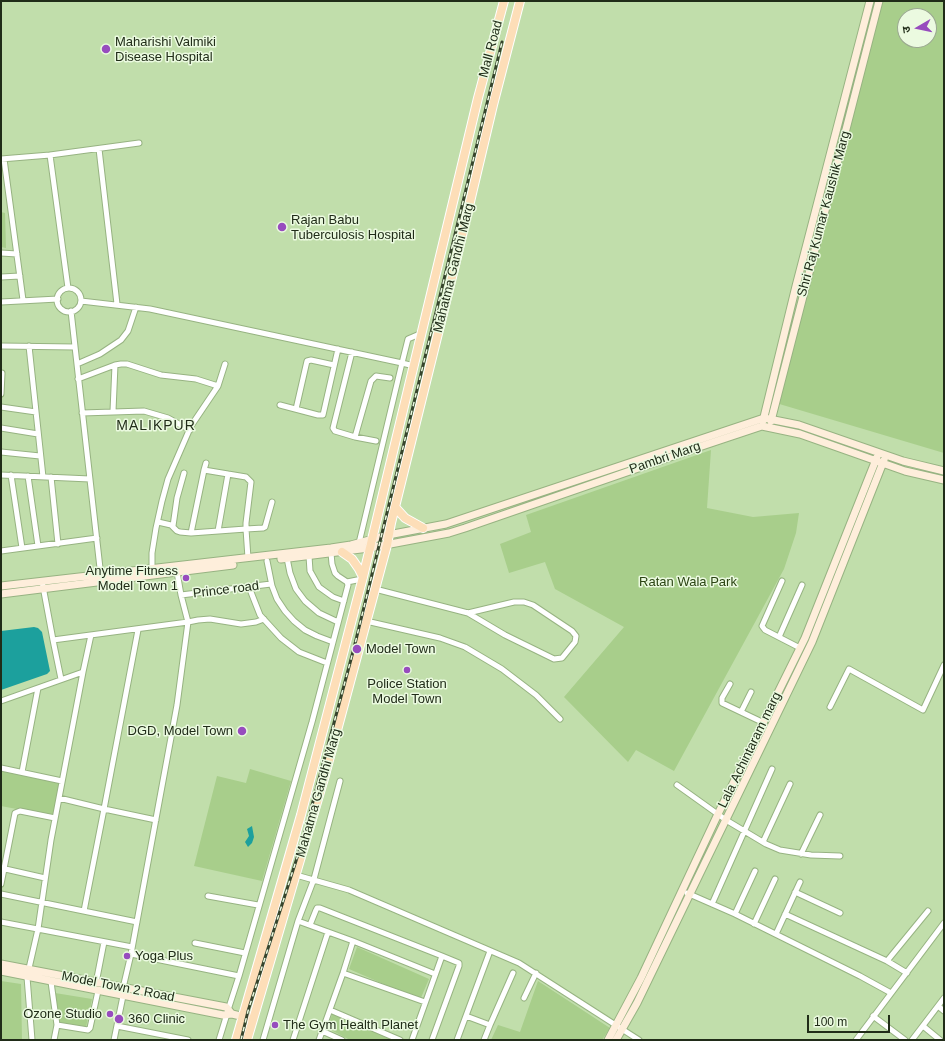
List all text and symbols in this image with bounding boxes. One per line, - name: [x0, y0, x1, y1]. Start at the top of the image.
- north arrow: [897, 8, 937, 48]
- street label: Mall Road: [476, 19, 506, 79]
- text: उ: [900, 26, 913, 34]
- place label: Maharishi Valmiki Disease Hospital: [115, 34, 216, 65]
- marker: Maharishi Valmiki Disease Hospital: [100, 43, 112, 55]
- street label: Shri Raj Kumar Kaushik Marg: [794, 129, 854, 299]
- street label: Mahatma Gandhi Marg: [430, 202, 478, 334]
- place label: Rajan Babu Tuberculosis Hospital: [291, 212, 415, 243]
- marker: Rajan Babu Tuberculosis Hospital: [276, 221, 288, 233]
- district label: MALIKPUR: [116, 418, 196, 434]
- street label: Pambri Marg: [627, 439, 703, 477]
- place label: Anytime Fitness Model Town 1: [86, 563, 178, 594]
- marker: Anytime Fitness Model Town 1: [181, 573, 191, 583]
- park label: Ratan Wala Park: [639, 574, 737, 590]
- street label: Prince road: [192, 578, 260, 602]
- place label: Model Town: [366, 641, 435, 657]
- marker: Model Town: [351, 643, 363, 655]
- marker: Police Station Model Town: [402, 665, 412, 675]
- place label: Police Station Model Town: [367, 676, 447, 707]
- street label: Lala Achintaram marg: [715, 689, 785, 811]
- place label: DGD, Model Town: [128, 723, 233, 739]
- marker: DGD, Model Town: [236, 725, 248, 737]
- street label: Mahatma Gandhi Marg: [293, 727, 345, 859]
- place label: Yoga Plus: [135, 948, 193, 964]
- marker: Yoga Plus: [122, 951, 132, 961]
- street label: Model Town 2 Road: [60, 968, 176, 1006]
- place label: Ozone Studio: [23, 1006, 102, 1022]
- scale bar: [809, 1007, 892, 1033]
- marker: Ozone Studio: [105, 1009, 115, 1019]
- place label: 360 Clinic: [128, 1011, 185, 1027]
- marker: 360 Clinic: [113, 1013, 125, 1025]
- text: 100 m: [814, 1015, 847, 1029]
- place label: The Gym Health Planet: [283, 1017, 418, 1033]
- marker: The Gym Health Planet: [270, 1020, 280, 1030]

